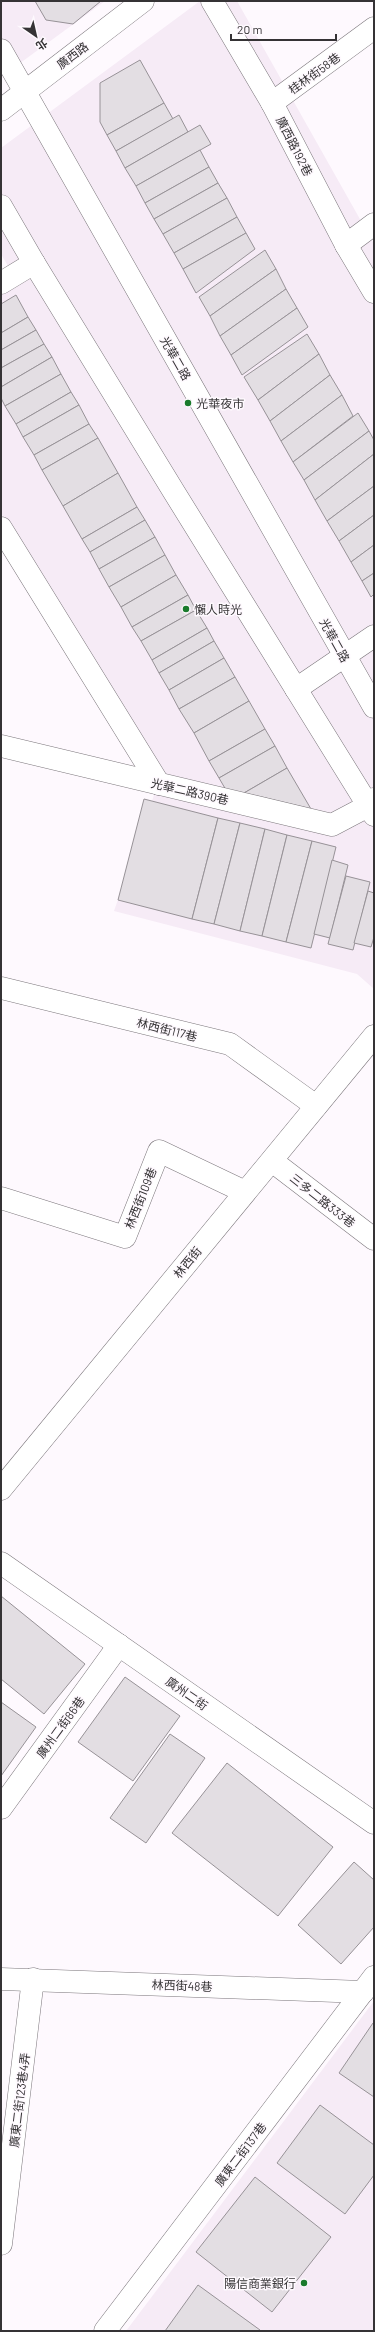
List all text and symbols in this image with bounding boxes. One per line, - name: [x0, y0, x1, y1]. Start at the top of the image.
- north arrow: [16, 16, 56, 56]
- scale bar: [231, 16, 336, 42]
- text: 20 m: [237, 22, 263, 36]
- text: 北: [34, 36, 50, 53]
- street label: 廣西路: [53, 39, 91, 71]
- street label: 桂林街58巷: [285, 50, 343, 96]
- street label: 廣西路192巷: [274, 114, 316, 178]
- street label: 光華二路: [158, 334, 194, 382]
- place label: 光華夜市: [196, 396, 244, 410]
- marker: 光華夜市: [183, 398, 193, 408]
- place label: 懶人時光: [194, 602, 242, 616]
- marker: 懶人時光: [181, 604, 191, 614]
- street label: 光華二路: [317, 616, 353, 664]
- street label: 光華二路390巷: [150, 775, 230, 807]
- street label: 林西街117巷: [135, 1015, 199, 1043]
- street label: 林西街109巷: [121, 1165, 159, 1231]
- street label: 三多二路333巷: [288, 1170, 358, 1230]
- street label: 林西街: [170, 1244, 204, 1280]
- street label: 廣州二街: [163, 1673, 211, 1713]
- street label: 廣州二街86巷: [33, 1694, 87, 1760]
- street label: 林西街48巷: [151, 1977, 213, 1993]
- street label: 廣東二街123巷4弄: [6, 2052, 32, 2148]
- street label: 廣東二街137巷: [212, 2119, 268, 2189]
- place label: 陽信商業銀行: [224, 2276, 296, 2290]
- marker: 陽信商業銀行: [299, 2278, 309, 2288]

